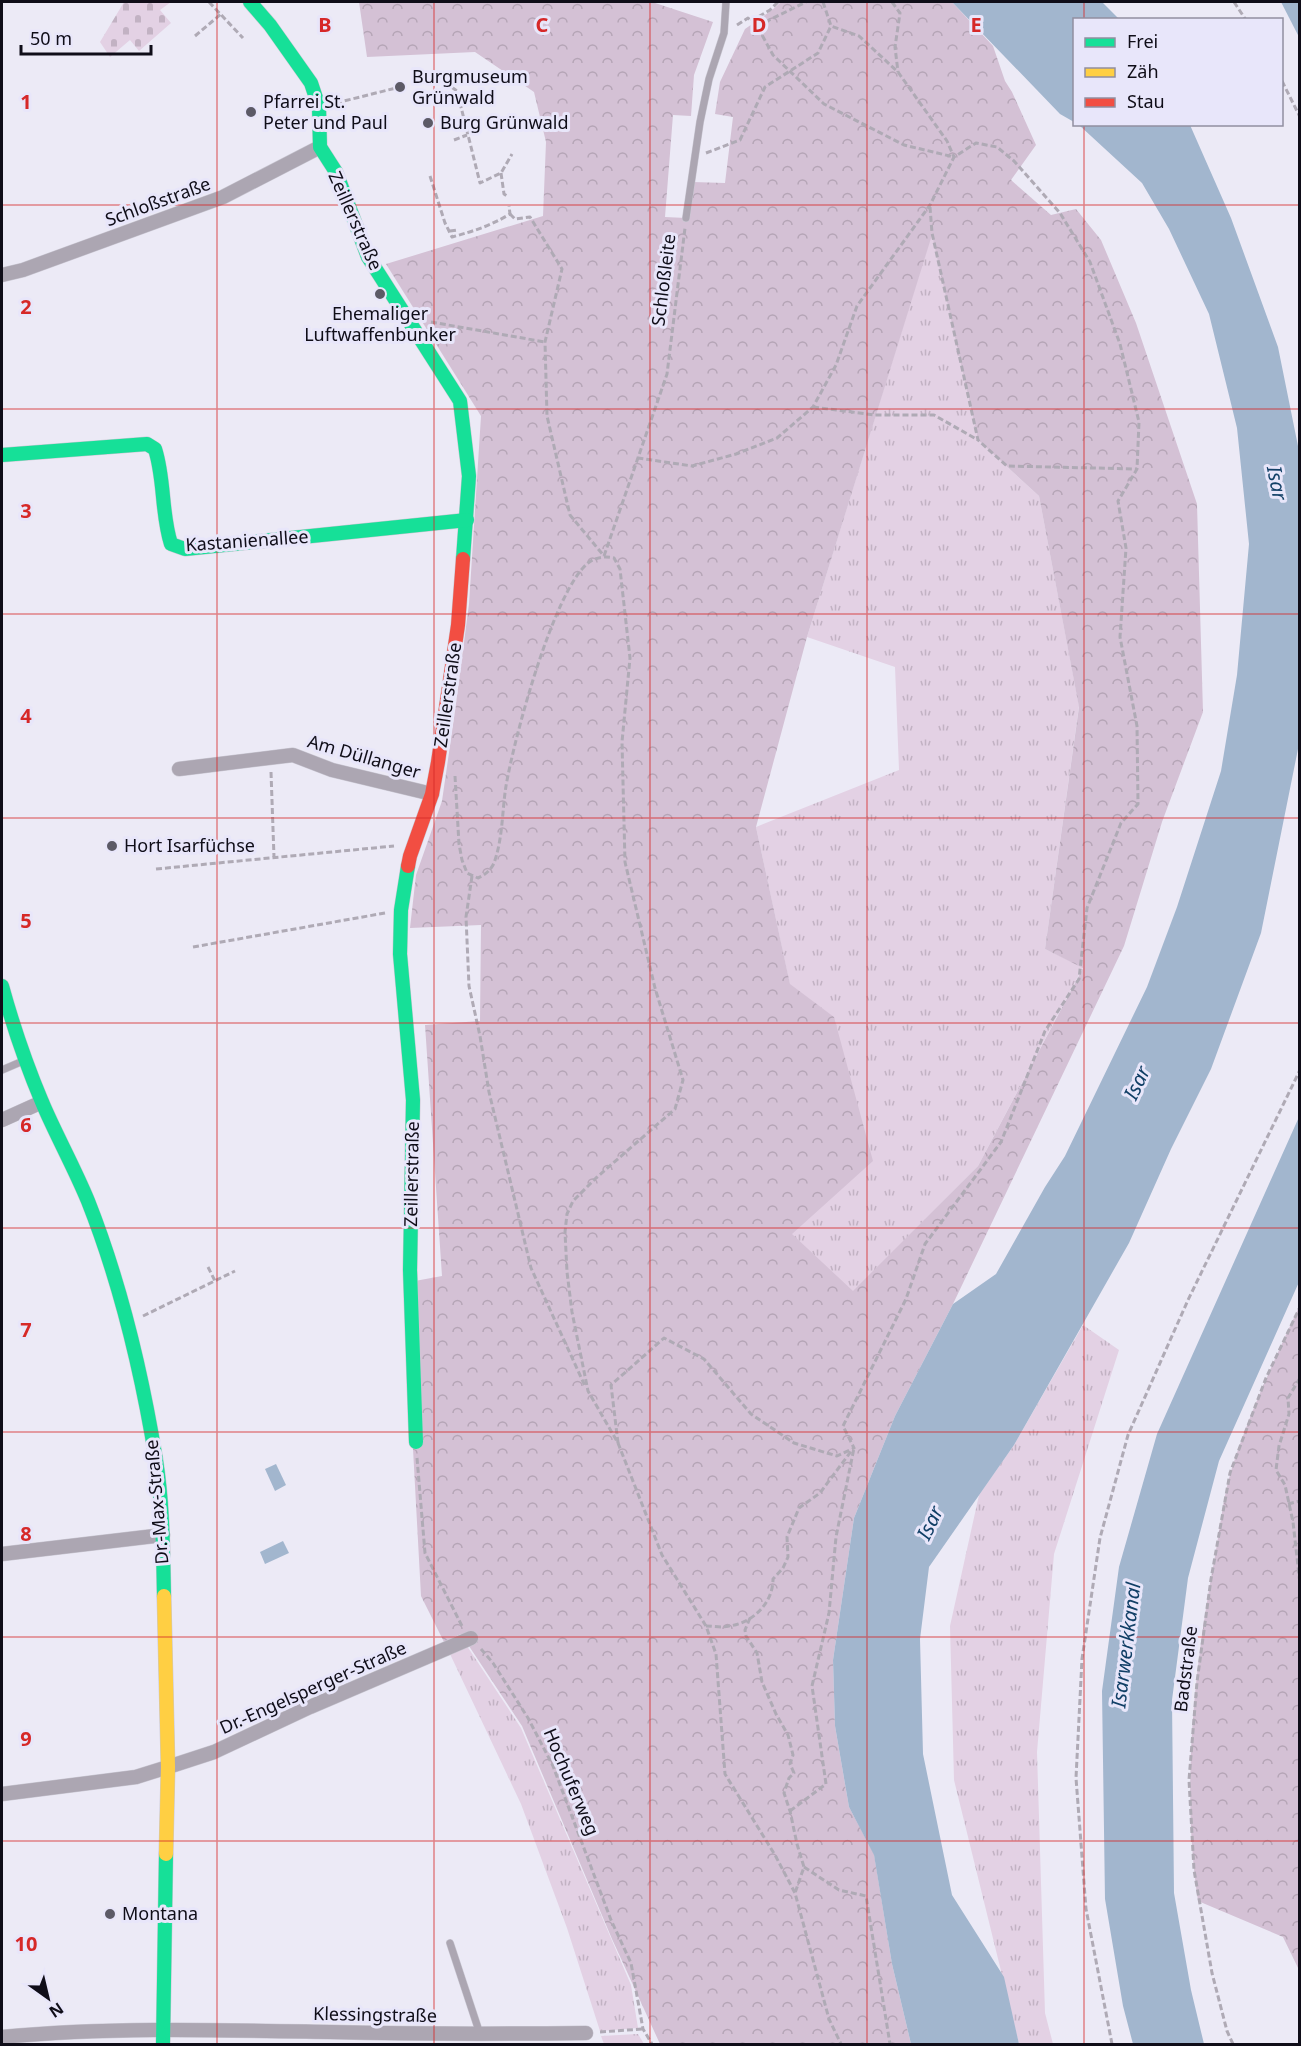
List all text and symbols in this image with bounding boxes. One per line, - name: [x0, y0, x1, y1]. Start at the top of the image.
- text: B: [318, 11, 332, 38]
- text: C: [536, 11, 549, 38]
- text: D: [752, 11, 766, 38]
- text: E: [970, 11, 982, 38]
- scale bar: [21, 18, 152, 56]
- legend: [1073, 18, 1283, 126]
- text: 50 m: [30, 26, 72, 50]
- text: Frei: [1127, 29, 1158, 53]
- text: Zäh: [1127, 59, 1159, 83]
- place label: Burgmuseum Grünwald: [412, 64, 528, 109]
- marker: Burgmuseum Grünwald: [393, 80, 407, 94]
- text: 1: [20, 88, 32, 115]
- place label: Pfarrei St. Peter und Paul: [263, 89, 388, 134]
- text: Stau: [1127, 89, 1165, 113]
- marker: Pfarrei St. Peter und Paul: [244, 105, 258, 119]
- place label: Burg Grünwald: [440, 110, 569, 134]
- marker: Burg Grünwald: [421, 116, 435, 130]
- street label: Zeillerstraße: [323, 167, 388, 274]
- street label: Schloßstraße: [102, 171, 214, 231]
- street label: Schloßleite: [645, 232, 681, 327]
- marker: Ehemaliger Luftwaffenbunker: [373, 287, 387, 301]
- text: 2: [20, 293, 32, 320]
- place label: Ehemaliger Luftwaffenbunker: [304, 301, 456, 346]
- water label: Isar: [1261, 462, 1294, 503]
- text: 3: [20, 497, 32, 524]
- street label: Kastanienallee: [185, 524, 309, 556]
- street label: Zeillerstraße: [428, 641, 466, 749]
- text: 4: [20, 702, 32, 729]
- street label: Am Düllanger: [305, 728, 424, 784]
- place label: Hort Isarfüchse: [124, 833, 255, 857]
- marker: Hort Isarfüchse: [105, 839, 119, 853]
- text: 5: [20, 907, 32, 934]
- water label: Isar: [1117, 1061, 1156, 1105]
- text: 6: [20, 1111, 32, 1138]
- street label: Zeillerstraße: [398, 1121, 424, 1227]
- text: 7: [20, 1316, 32, 1343]
- street label: Dr.-Max-Straße: [139, 1439, 173, 1565]
- water label: Isar: [910, 1501, 949, 1545]
- text: 8: [20, 1520, 32, 1547]
- water label: Isarwerkkanal: [1104, 1580, 1147, 1710]
- street label: Badstraße: [1168, 1624, 1202, 1713]
- street label: Dr.-Engelsperger-Straße: [215, 1635, 410, 1739]
- street label: Hochuferweg: [539, 1724, 605, 1839]
- text: 9: [20, 1725, 32, 1752]
- place label: Montana: [122, 1901, 198, 1925]
- marker: Montana: [103, 1907, 117, 1921]
- text: 10: [15, 1930, 37, 1957]
- north arrow: [18, 1968, 78, 2028]
- text: N: [45, 1998, 68, 2023]
- street label: Klessingstraße: [313, 2001, 437, 2027]

